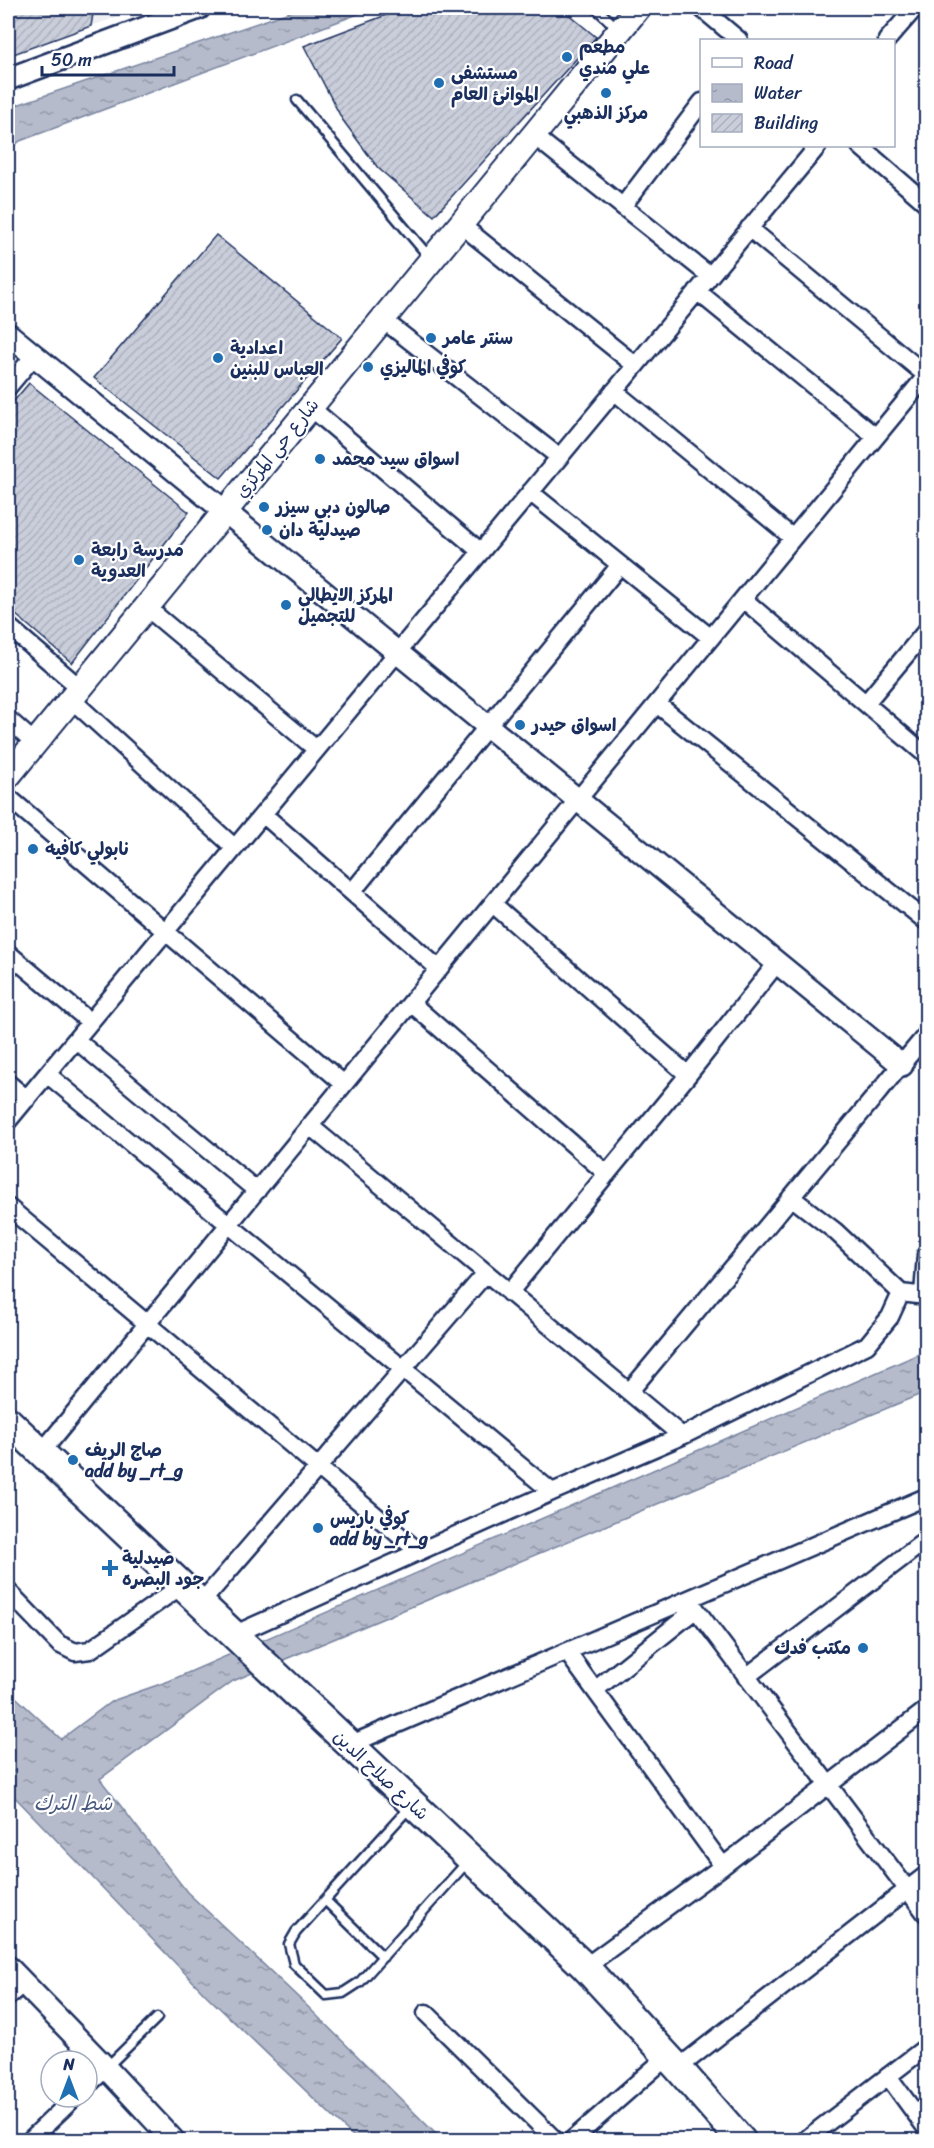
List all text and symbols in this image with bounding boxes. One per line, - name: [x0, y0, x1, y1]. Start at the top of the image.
- place label: مطعم علي مندي: [579, 31, 650, 84]
- scale bar: [42, 39, 174, 77]
- legend: [700, 39, 895, 147]
- text: 50 m: [51, 44, 92, 76]
- text: Road: [754, 47, 794, 79]
- marker: مطعم علي مندي: [560, 50, 574, 64]
- place label: مستشفى الموانئ العام: [451, 57, 539, 110]
- marker: مستشفى الموانئ العام: [432, 76, 446, 90]
- text: Water: [754, 77, 803, 109]
- marker: مركز الذهبي: [599, 86, 613, 100]
- place label: مركز الذهبي: [564, 97, 648, 129]
- text: Building: [754, 107, 818, 139]
- place label: سنتر عامر: [441, 322, 513, 354]
- marker: سنتر عامر: [424, 331, 438, 345]
- place label: اعدادية العباس للبنين: [230, 332, 324, 385]
- marker: اعدادية العباس للبنين: [211, 351, 225, 365]
- place label: كوفي الماليزي: [380, 351, 466, 383]
- marker: كوفي الماليزي: [361, 360, 375, 374]
- street label: شارع حي المركزي: [226, 391, 328, 505]
- place label: اسواق سيد محمد: [332, 443, 459, 475]
- marker: اسواق سيد محمد: [313, 452, 327, 466]
- place label: صالون دبي سيزر: [274, 491, 390, 523]
- marker: صالون دبي سيزر: [257, 500, 271, 514]
- place label: صيدلية دان: [279, 514, 361, 546]
- marker: صيدلية دان: [260, 523, 274, 537]
- place label: مدرسة رابعة العدوية: [91, 534, 184, 587]
- marker: مدرسة رابعة العدوية: [72, 553, 86, 567]
- place label: المركز الايطالي للتجميل: [298, 579, 393, 632]
- marker: المركز الايطالي للتجميل: [279, 598, 293, 612]
- place label: اسواق حيدر: [530, 709, 616, 741]
- marker: اسواق حيدر: [513, 718, 527, 732]
- place label: نابولي كافيه: [45, 833, 129, 865]
- marker: نابولي كافيه: [26, 842, 40, 856]
- place label: صاج الريف add by _rt_g: [84, 1434, 183, 1487]
- marker: صاج الريف add by _rt_g: [66, 1453, 80, 1467]
- place label: كوفي باريس add by _rt_g: [329, 1502, 428, 1555]
- marker: كوفي باريس add by _rt_g: [311, 1521, 325, 1535]
- place label: صيدلية جود البصره: [122, 1542, 204, 1595]
- marker: صيدلية جود البصره: [103, 1561, 117, 1575]
- place label: مكتب فدك: [774, 1632, 851, 1664]
- marker: مكتب فدك: [856, 1641, 870, 1655]
- street label: شارع صلاح الدين: [325, 1722, 437, 1828]
- water label: شط الترك: [34, 1786, 113, 1821]
- north arrow: [39, 2049, 99, 2109]
- text: N: [62, 2050, 75, 2079]

